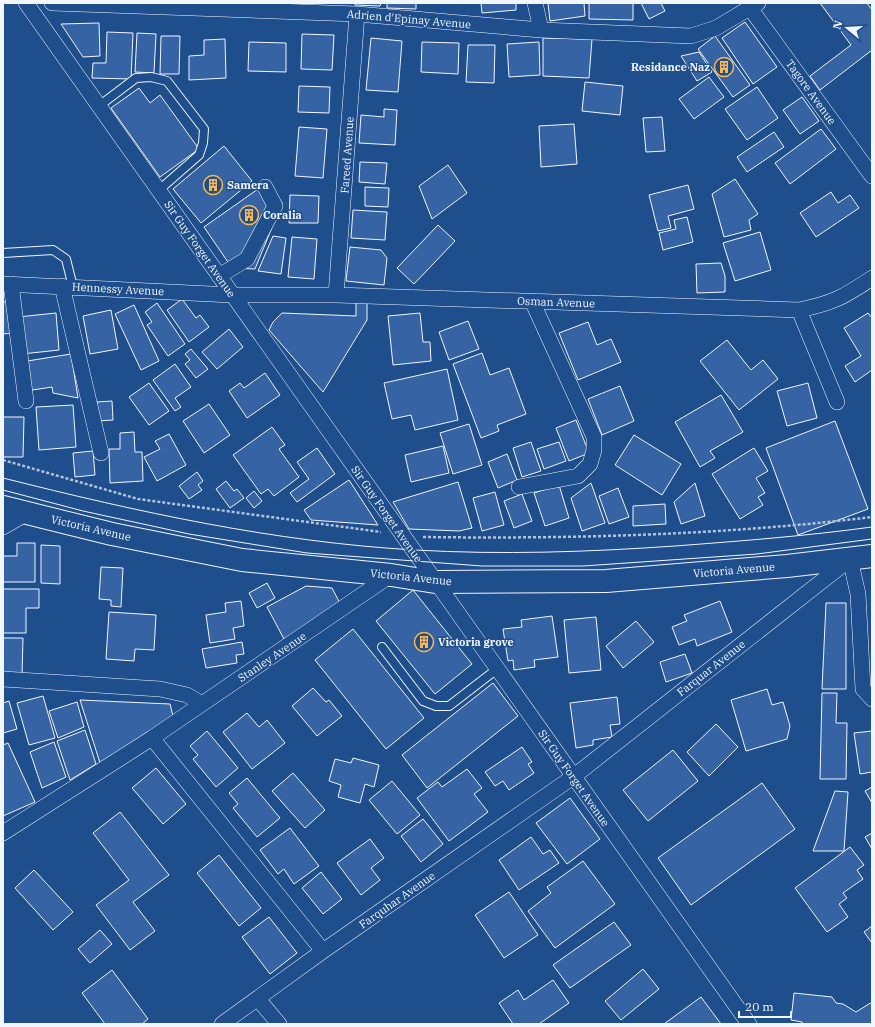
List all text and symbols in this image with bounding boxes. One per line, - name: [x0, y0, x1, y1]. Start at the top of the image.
- street label: Adrien d'Epinay Avenue: [346, 7, 472, 31]
- north arrow: [827, 8, 867, 48]
- text: N: [829, 18, 846, 31]
- building icon: Residance Naz: [713, 56, 735, 78]
- street label: Tagore Avenue: [783, 57, 839, 127]
- place label: Residance Naz: [631, 60, 710, 74]
- street label: Fareed Avenue: [337, 116, 357, 194]
- building icon: Samera: [202, 174, 224, 196]
- place label: Samera: [227, 178, 269, 192]
- street label: Sir Guy Forget Avenue: [161, 198, 239, 300]
- building icon: Coralia: [238, 204, 260, 226]
- place label: Coralia: [263, 208, 302, 222]
- street label: Hennessy Avenue: [72, 280, 165, 298]
- street label: Osman Avenue: [517, 294, 595, 310]
- street label: Sir Guy Forget Avenue: [348, 463, 426, 565]
- street label: Victoria Avenue: [50, 512, 133, 544]
- street label: Victoria Avenue: [693, 559, 775, 581]
- street label: Victoria Avenue: [370, 566, 453, 588]
- street label: Stanley Avenue: [235, 629, 309, 685]
- building icon: Victoria grove: [413, 631, 435, 653]
- place label: Victoria grove: [438, 635, 514, 649]
- street label: Farquar Avenue: [674, 637, 748, 699]
- street label: Sir Guy Forget Avenue: [535, 727, 613, 829]
- street label: Farquhar Avenue: [356, 868, 438, 931]
- scale bar: [739, 993, 791, 1019]
- text: 20 m: [745, 999, 774, 1014]

